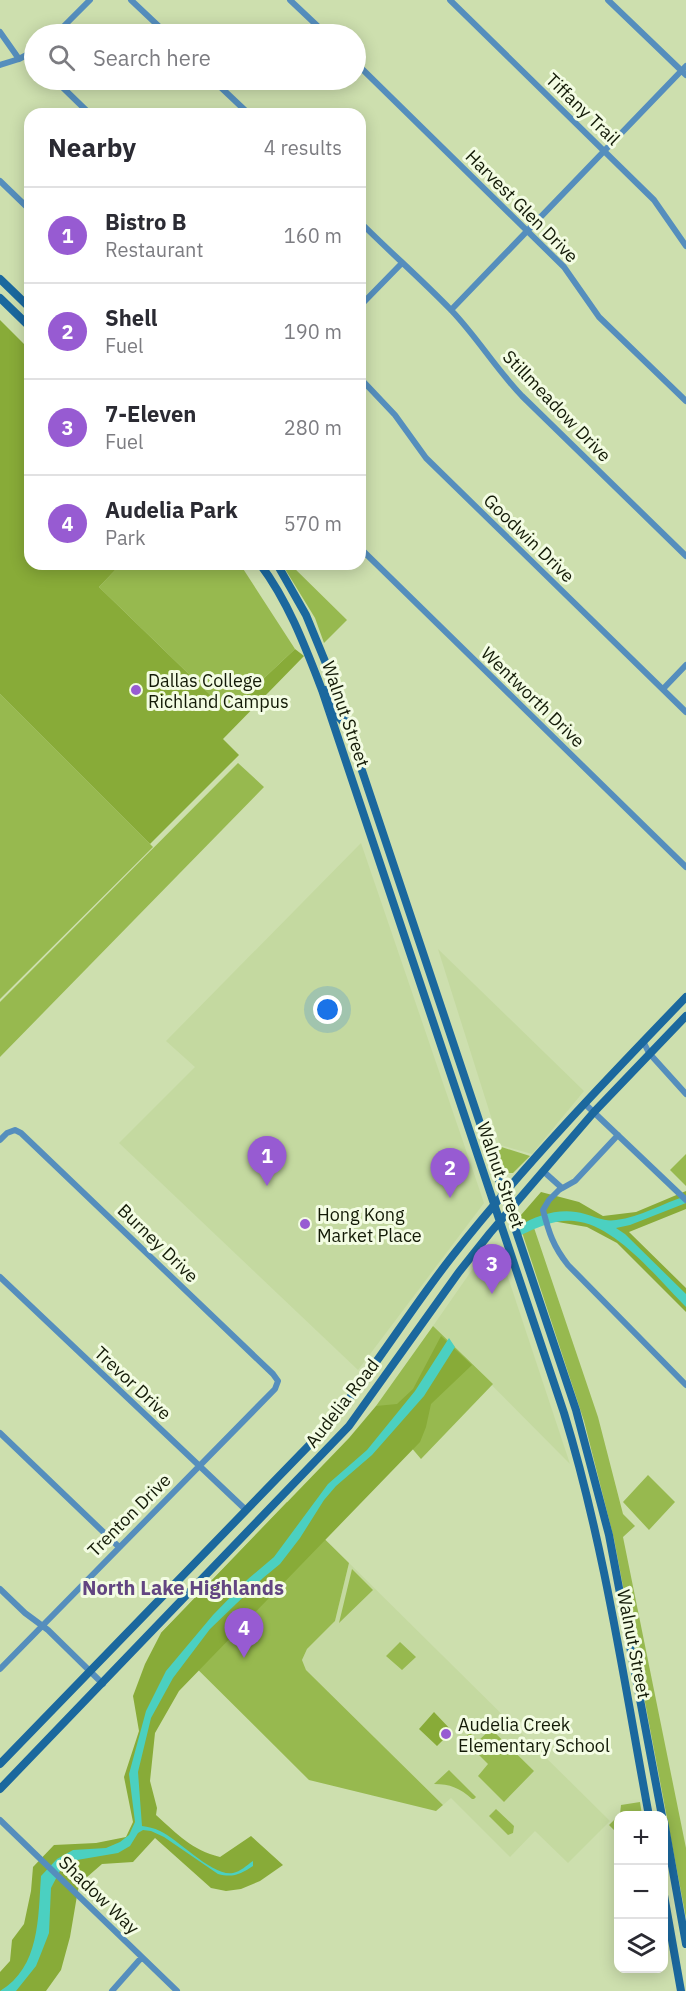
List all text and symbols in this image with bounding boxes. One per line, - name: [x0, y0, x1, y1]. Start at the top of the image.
- search box: [24, 24, 366, 90]
- icon: search: [45, 41, 78, 74]
- text: Search here: [93, 43, 211, 72]
- street label: Tiffany Trail: [541, 68, 625, 150]
- text: Nearby: [48, 130, 136, 164]
- text: 4 results: [264, 134, 342, 161]
- street label: Harvest Glen Drive: [461, 145, 583, 267]
- text: Bistro B: [105, 207, 186, 236]
- text: 1: [62, 222, 74, 249]
- text: 160 m: [284, 222, 342, 249]
- text: Restaurant: [105, 236, 203, 263]
- text: Shell: [105, 303, 157, 332]
- text: 2: [62, 318, 74, 345]
- text: 190 m: [284, 318, 342, 345]
- text: Fuel: [105, 332, 143, 359]
- street label: Stillmeadow Drive: [498, 345, 616, 467]
- text: 7-Eleven: [105, 399, 196, 428]
- text: 3: [62, 414, 74, 441]
- text: 280 m: [284, 414, 342, 441]
- text: Fuel: [105, 428, 143, 455]
- street label: Goodwin Drive: [479, 489, 579, 587]
- text: Audelia Park: [105, 495, 238, 524]
- text: 4: [62, 510, 74, 537]
- text: 570 m: [284, 510, 342, 537]
- text: Park: [105, 524, 145, 551]
- street label: Wentworth Drive: [476, 642, 590, 752]
- street label: Walnut Street: [317, 658, 375, 770]
- place label: Dallas College Richland Campus: [148, 669, 289, 713]
- marker: Dallas College Richland Campus: [129, 683, 143, 697]
- your location: [313, 995, 342, 1024]
- street label: Walnut Street: [472, 1119, 530, 1231]
- pin: 1: [248, 1136, 286, 1186]
- pin: 2: [430, 1148, 470, 1198]
- street label: Burney Drive: [113, 1199, 203, 1287]
- place label: Hong Kong Market Place: [317, 1203, 422, 1247]
- marker: Hong Kong Market Place: [298, 1217, 312, 1231]
- pin: 3: [472, 1244, 512, 1294]
- street label: Trevor Drive: [90, 1341, 176, 1425]
- street label: Audelia Road: [300, 1354, 384, 1452]
- street label: Trenton Drive: [82, 1468, 176, 1562]
- district label: North Lake Highlands: [82, 1574, 284, 1601]
- street label: Walnut Street: [612, 1587, 656, 1701]
- pin: 4: [224, 1608, 264, 1658]
- place label: Audelia Creek Elementary School: [458, 1713, 610, 1757]
- marker: Audelia Creek Elementary School: [439, 1727, 453, 1741]
- map controls: [614, 1811, 668, 1973]
- button: +: [614, 1811, 668, 1865]
- street label: Shadow Way: [54, 1851, 144, 1939]
- button: −: [614, 1865, 668, 1919]
- button: layers: [614, 1919, 668, 1973]

